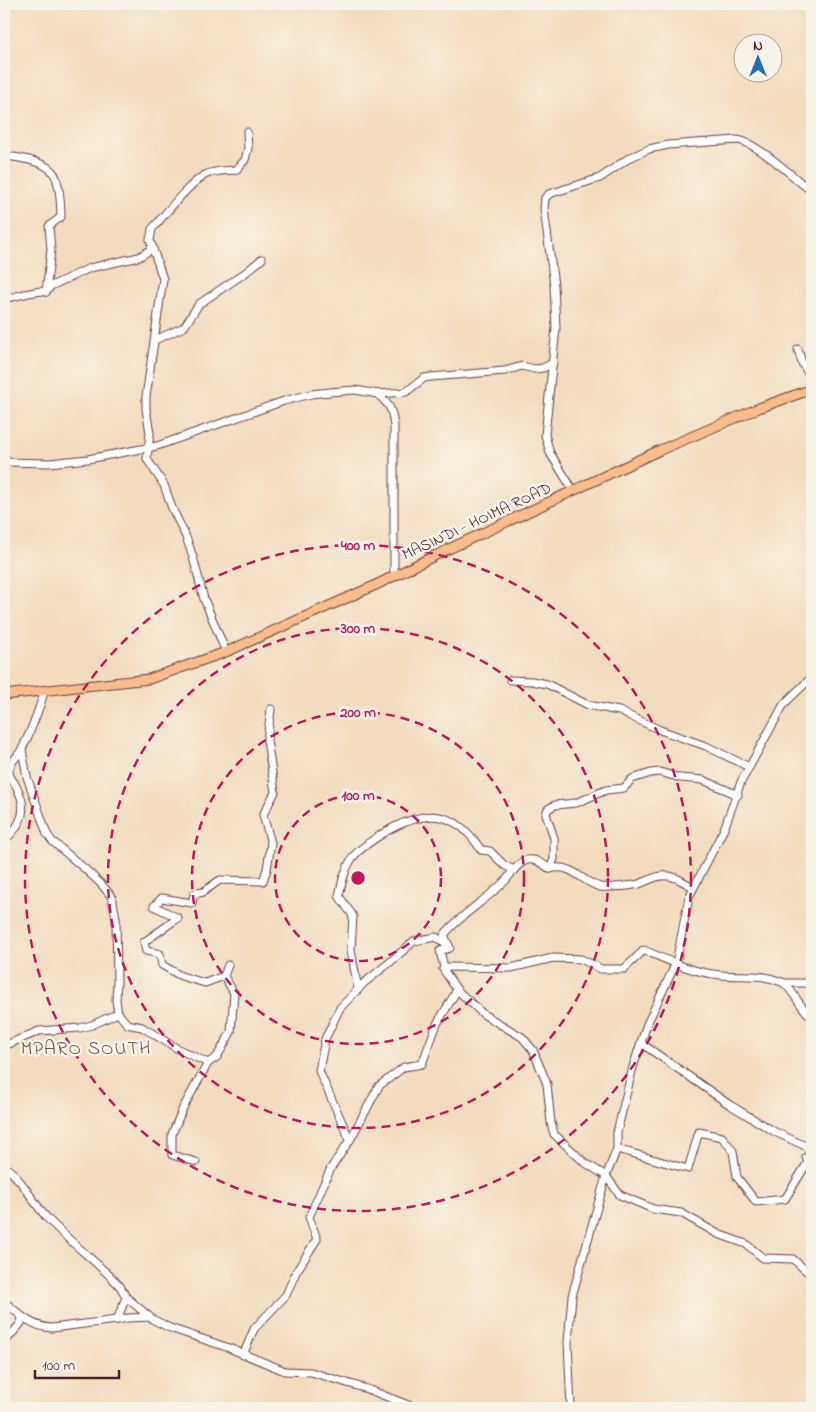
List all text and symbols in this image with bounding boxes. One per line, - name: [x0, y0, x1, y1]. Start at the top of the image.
- north arrow: [734, 32, 784, 82]
- text: N: [753, 36, 763, 57]
- street label: MASINDI - HOIMA ROAD: [398, 477, 555, 567]
- text: 400 m: [340, 535, 376, 557]
- text: 300 m: [340, 618, 376, 640]
- text: 200 m: [339, 702, 376, 724]
- text: 100 m: [341, 785, 375, 807]
- centre of rings: [349, 869, 367, 887]
- district label: MPARO SOUTH: [21, 1036, 151, 1063]
- scale bar: [35, 1347, 119, 1379]
- text: 100 m: [42, 1355, 75, 1377]

